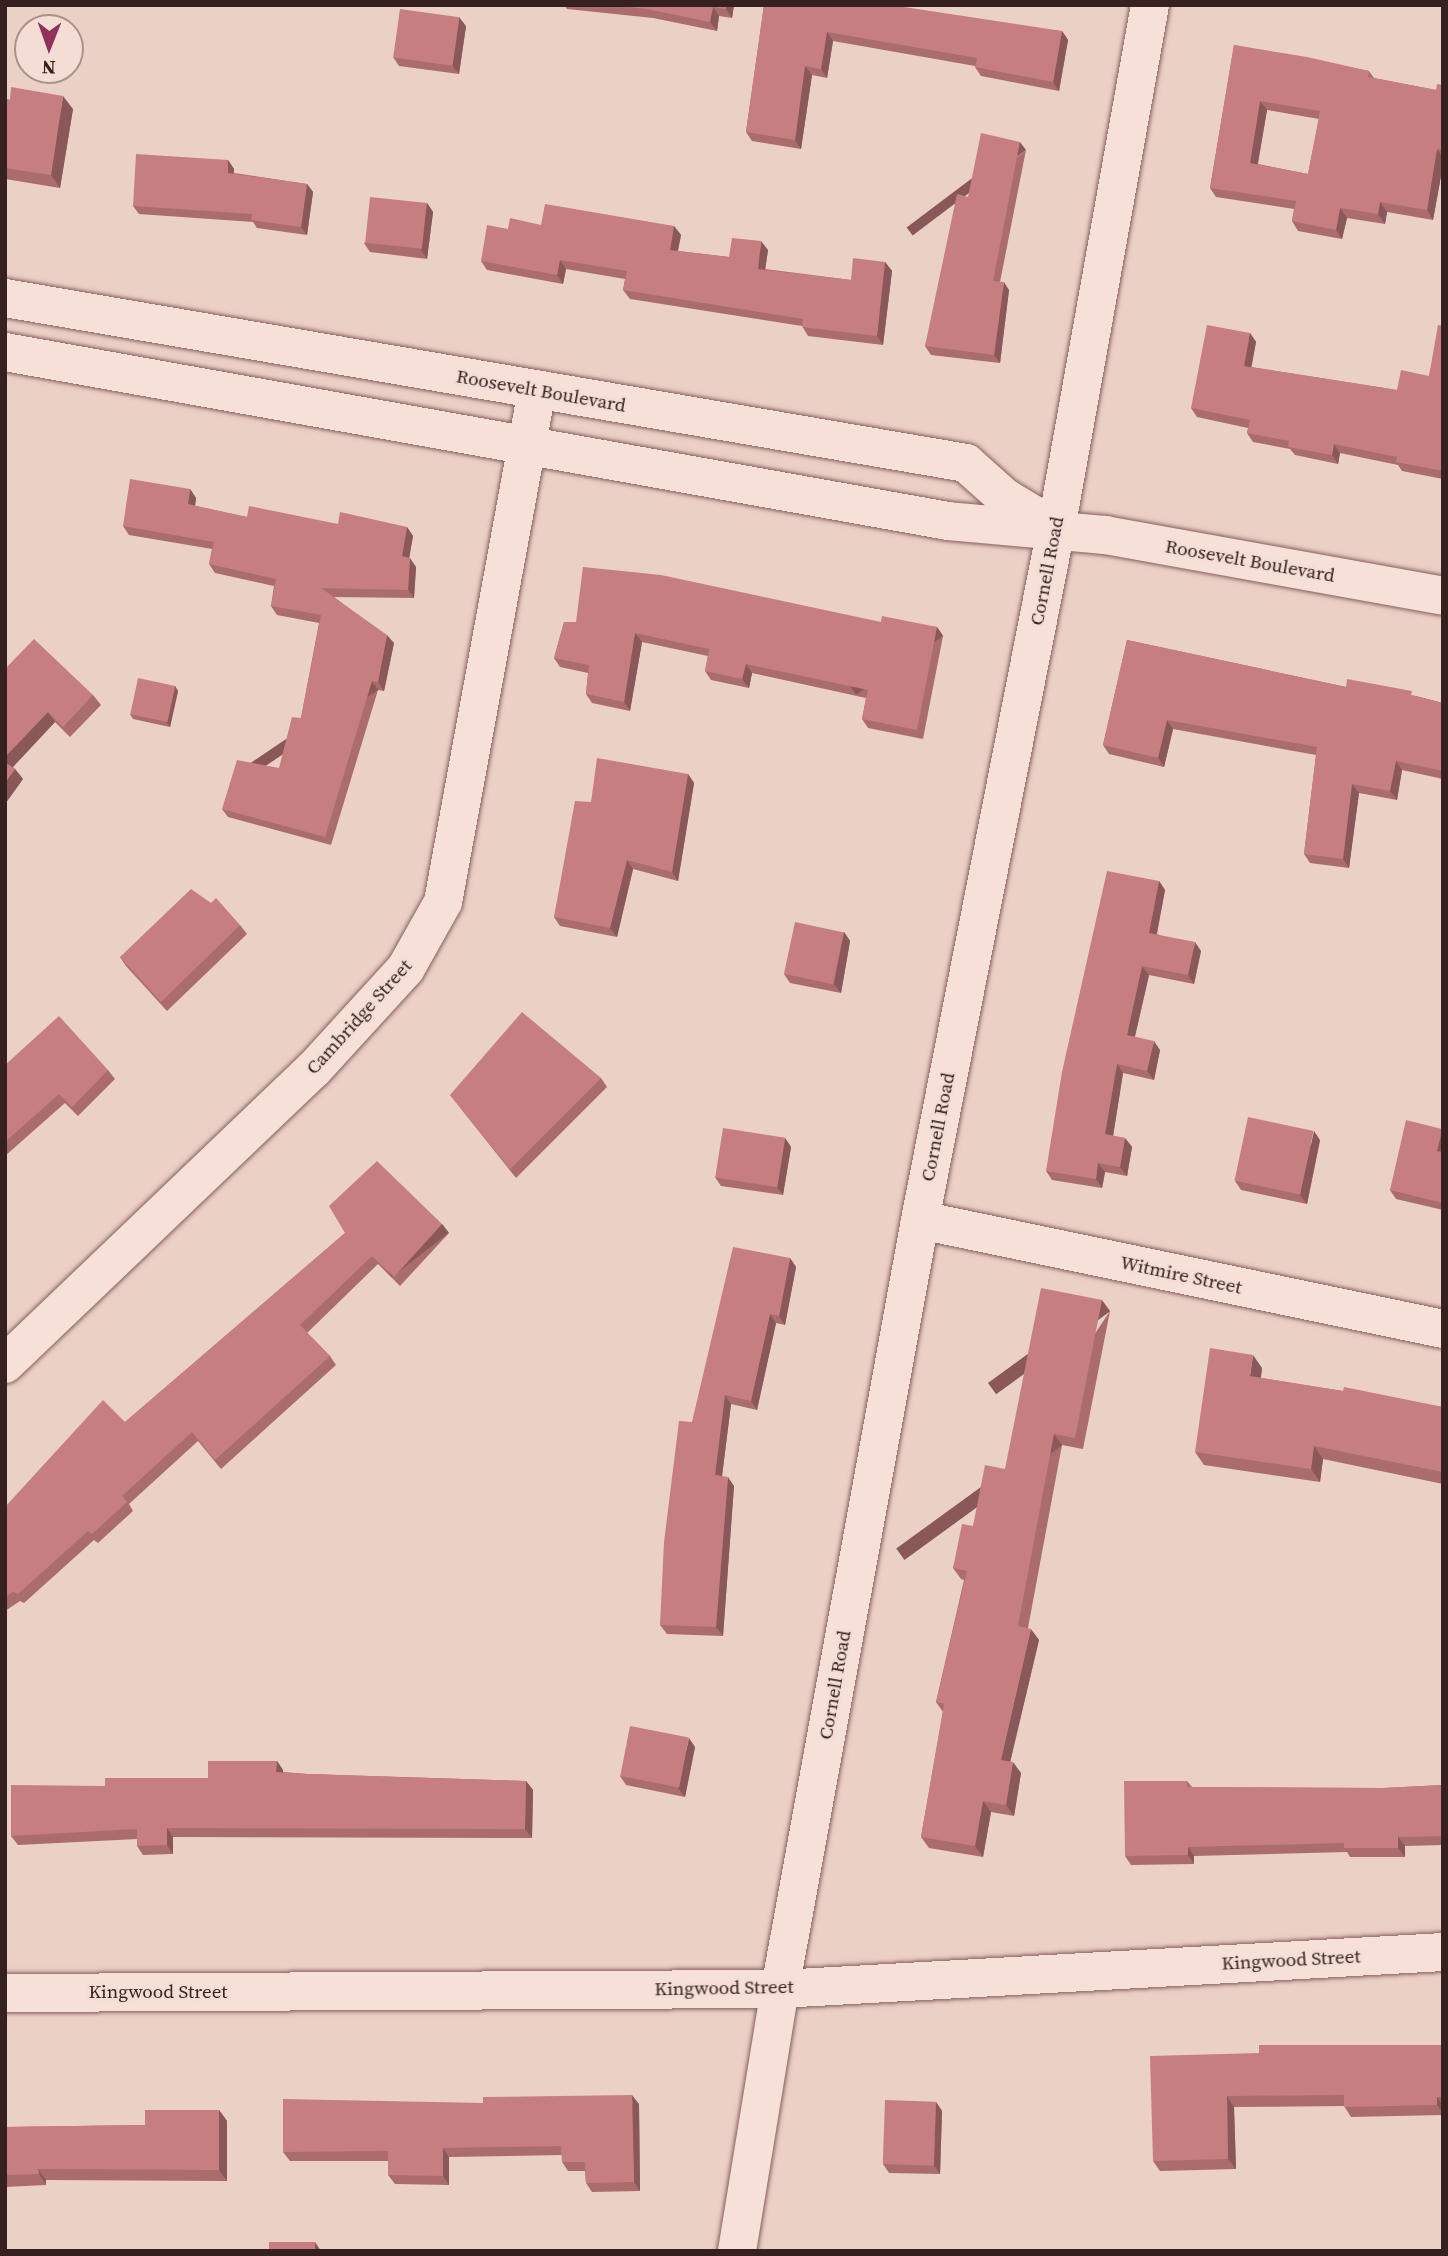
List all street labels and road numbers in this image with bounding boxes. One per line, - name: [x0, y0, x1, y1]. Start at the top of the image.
- street label: Roosevelt Boulevard: [454, 365, 628, 417]
- street label: Cornell Road: [1025, 515, 1069, 627]
- street label: Roosevelt Boulevard: [1163, 535, 1337, 587]
- street label: Cambridge Street: [301, 955, 417, 1079]
- street label: Cornell Road: [916, 1071, 960, 1183]
- street label: Witmire Street: [1118, 1251, 1244, 1299]
- street label: Cornell Road: [814, 1629, 856, 1741]
- street label: Kingwood Street: [1221, 1945, 1361, 1975]
- street label: Kingwood Street: [654, 1975, 794, 2001]
- street label: Kingwood Street: [88, 1981, 228, 2003]

